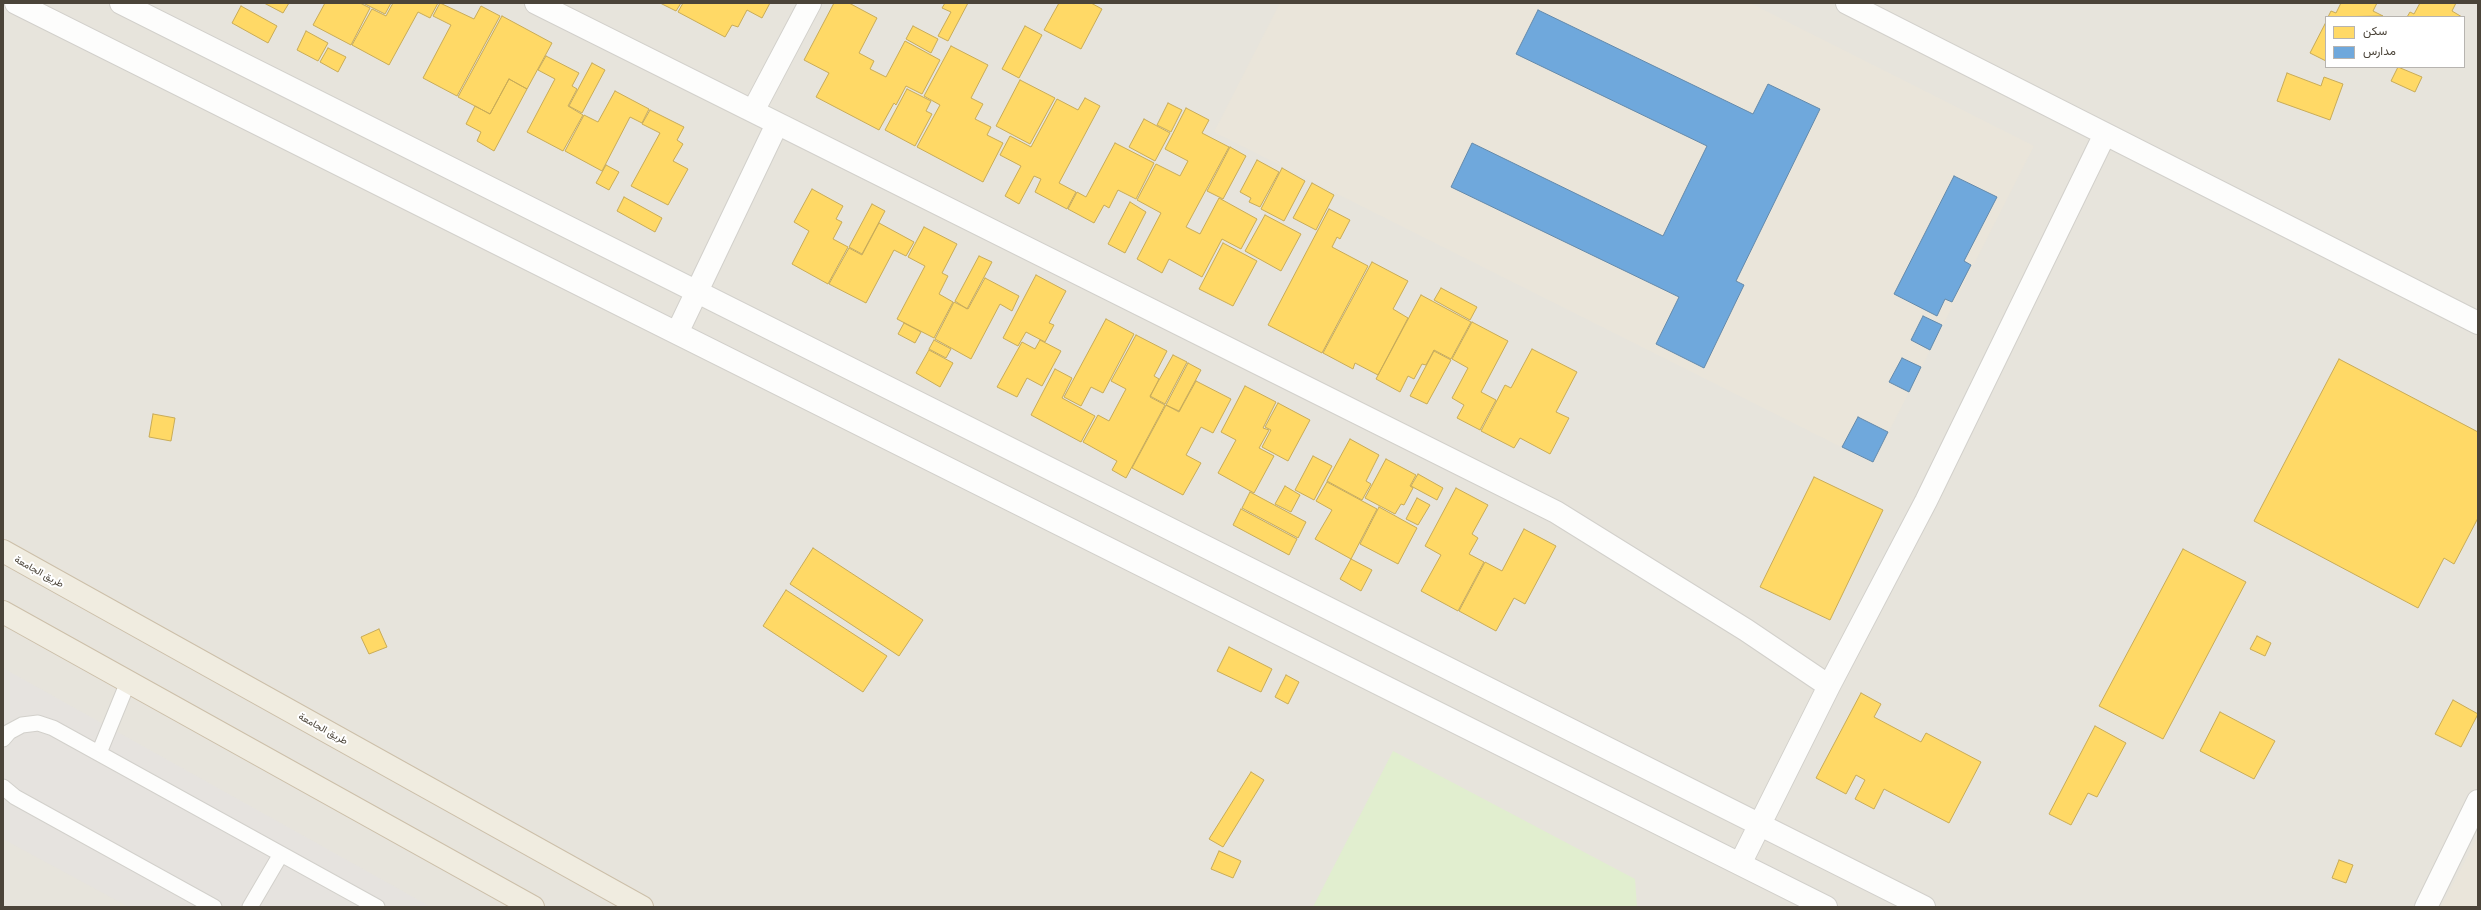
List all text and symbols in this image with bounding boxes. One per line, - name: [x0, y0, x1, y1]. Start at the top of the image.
- legend: [2325, 16, 2465, 68]
- text: سكن: [2363, 23, 2387, 38]
- text: مدارس: [2363, 43, 2396, 58]
- street label: طريق الجامعة: [12, 553, 66, 591]
- street label: طريق الجامعة: [296, 710, 350, 748]

